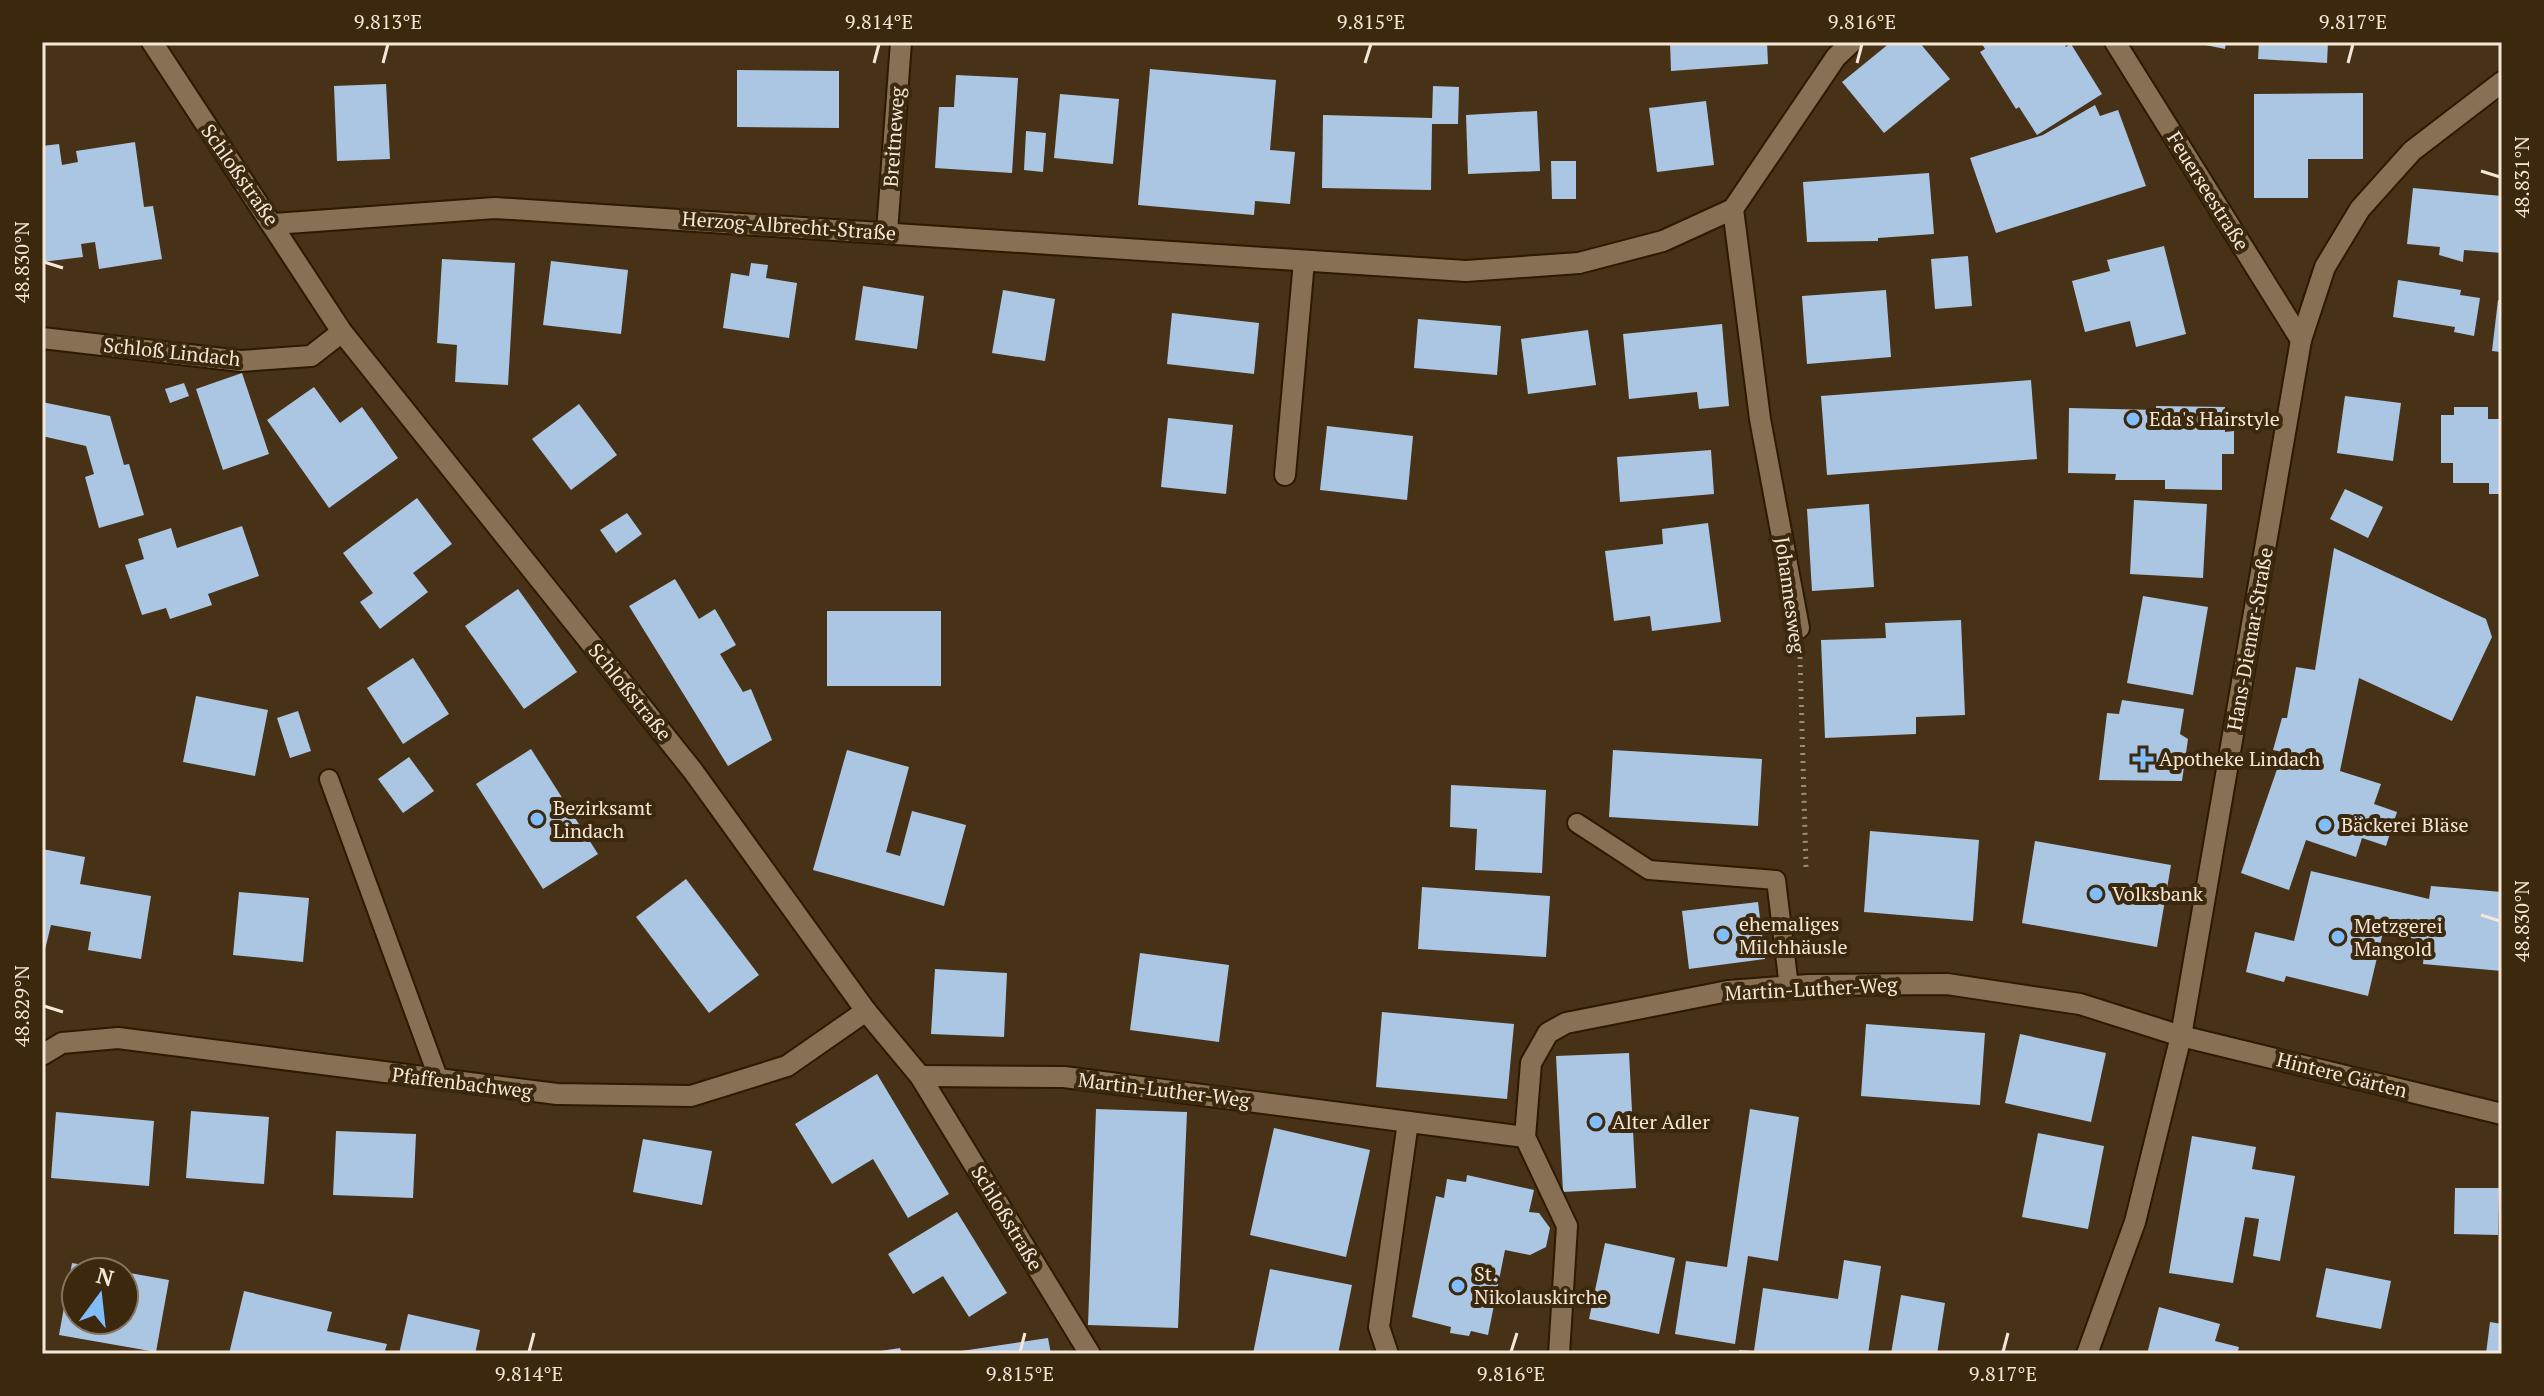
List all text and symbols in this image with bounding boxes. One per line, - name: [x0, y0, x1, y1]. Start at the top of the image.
- text: 9.813°E: [354, 8, 422, 35]
- text: 9.814°E: [845, 8, 913, 35]
- text: 9.815°E: [1337, 8, 1405, 35]
- text: 9.816°E: [1828, 8, 1896, 35]
- text: 9.817°E: [2319, 8, 2387, 35]
- street label: Breitneweg: [877, 86, 910, 188]
- street label: Schloßstraße: [195, 119, 285, 231]
- street label: Feuerseestraße: [2161, 126, 2256, 255]
- text: 48.831°N: [2508, 136, 2535, 218]
- street label: Herzog-Albrecht-Straße: [681, 205, 897, 246]
- text: 48.830°N: [8, 221, 35, 303]
- street label: Schloß Lindach: [102, 331, 242, 372]
- place label: Eda's Hairstyle: [2149, 405, 2280, 432]
- marker: Eda's Hairstyle: [2124, 410, 2142, 428]
- street label: Johannesweg: [1769, 535, 1812, 655]
- street label: Hans-Diemar-Straße: [2220, 545, 2279, 733]
- street label: Schloßstraße: [583, 637, 678, 746]
- place label: Apotheke Lindach: [2159, 745, 2320, 772]
- marker: Apotheke Lindach: [2134, 750, 2152, 768]
- place label: Bezirksamt Lindach: [553, 794, 653, 844]
- marker: Bezirksamt Lindach: [528, 810, 546, 828]
- place label: Bäckerei Bläse: [2341, 811, 2469, 838]
- marker: Bäckerei Bläse: [2316, 816, 2334, 834]
- place label: Volksbank: [2112, 880, 2204, 907]
- text: 48.830°N: [2508, 880, 2535, 962]
- marker: Volksbank: [2087, 885, 2105, 903]
- place label: ehemaliges Milchhäusle: [1739, 910, 1848, 960]
- place label: Metzgerei Mangold: [2354, 912, 2443, 962]
- marker: ehemaliges Milchhäusle: [1714, 926, 1732, 944]
- marker: Metzgerei Mangold: [2329, 928, 2347, 946]
- text: 48.829°N: [8, 965, 35, 1047]
- street label: Martin-Luther-Weg: [1724, 970, 1899, 1007]
- street label: Hintere Gärten: [2274, 1045, 2410, 1104]
- street label: Pfaffenbachweg: [390, 1061, 534, 1105]
- street label: Martin-Luther-Weg: [1077, 1066, 1252, 1114]
- place label: Alter Adler: [1612, 1108, 1710, 1135]
- marker: Alter Adler: [1587, 1113, 1605, 1131]
- street label: Schloßstraße: [965, 1160, 1049, 1275]
- north arrow: [60, 1256, 140, 1336]
- text: N: [93, 1260, 117, 1292]
- place label: St. Nikolauskirche: [1474, 1260, 1607, 1310]
- marker: St. Nikolauskirche: [1449, 1277, 1467, 1295]
- text: 9.814°E: [495, 1360, 563, 1387]
- text: 9.815°E: [986, 1360, 1054, 1387]
- text: 9.816°E: [1477, 1360, 1545, 1387]
- text: 9.817°E: [1969, 1360, 2037, 1387]

